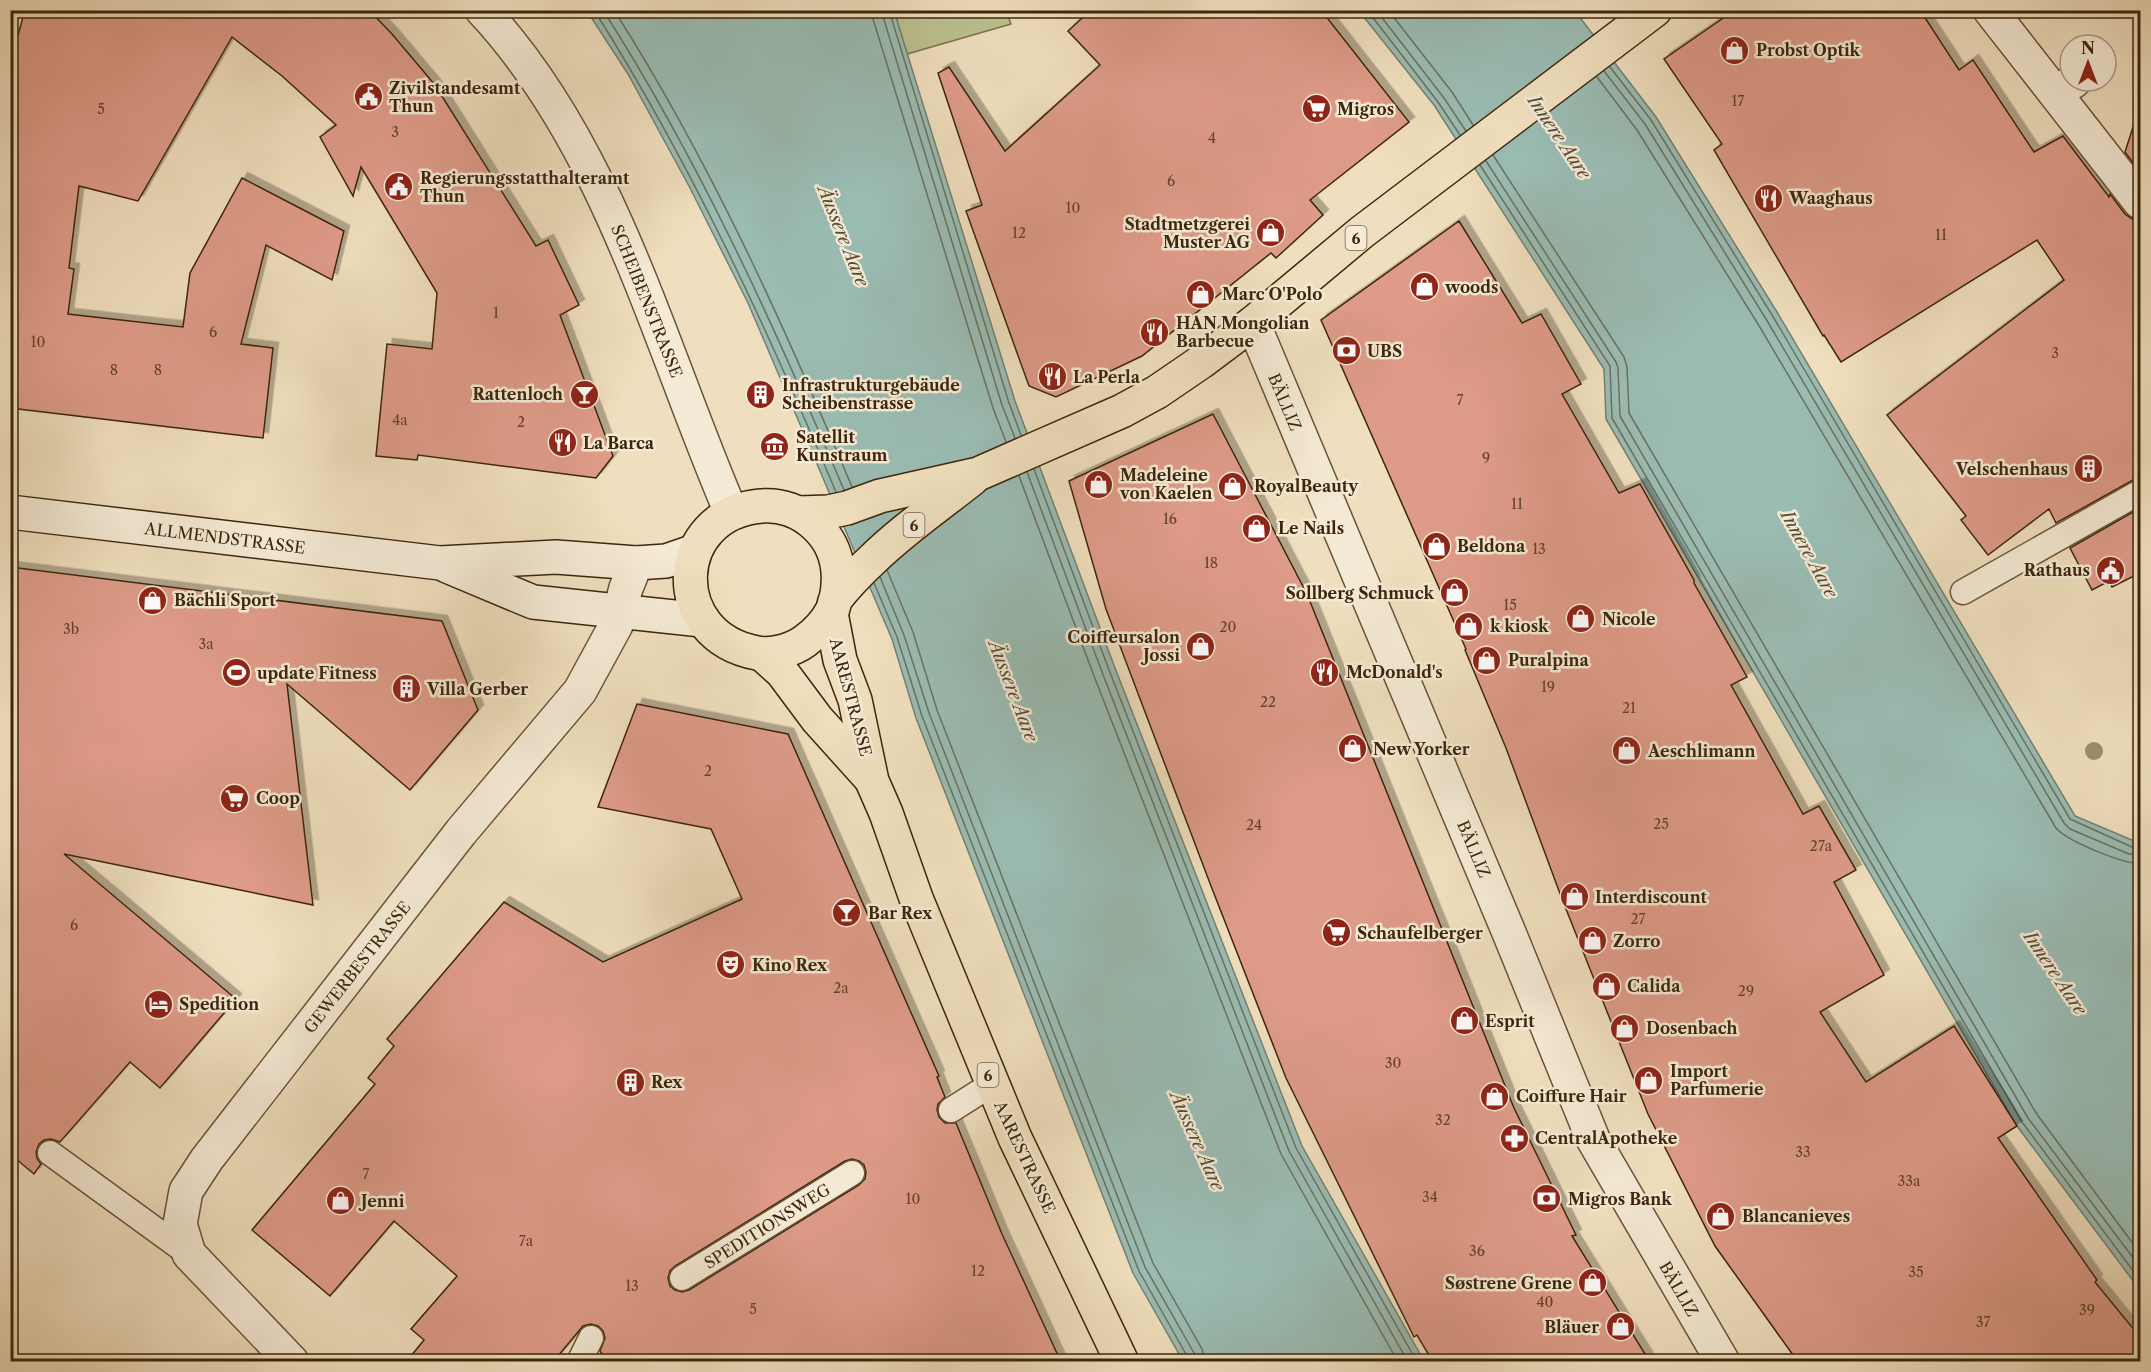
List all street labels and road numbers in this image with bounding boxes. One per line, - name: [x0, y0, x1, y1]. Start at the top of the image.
- street label: SCHEIBENSTRASSE: [607, 222, 687, 380]
- road number: 6: [1346, 226, 1366, 250]
- street label: BÄLLIZ: [1264, 370, 1306, 434]
- road number: 6: [904, 513, 924, 537]
- street label: ALLMENDSTRASSE: [143, 518, 306, 558]
- street label: AARESTRASSE: [825, 635, 876, 758]
- street label: BÄLLIZ: [1453, 817, 1495, 881]
- street label: GEWERBESTRASSE: [299, 897, 415, 1037]
- road number: 6: [978, 1063, 998, 1087]
- street label: AARESTRASSE: [990, 1097, 1060, 1216]
- street label: SPEDITIONSWEG: [700, 1179, 834, 1273]
- street label: BÄLLIZ: [1655, 1258, 1703, 1320]

